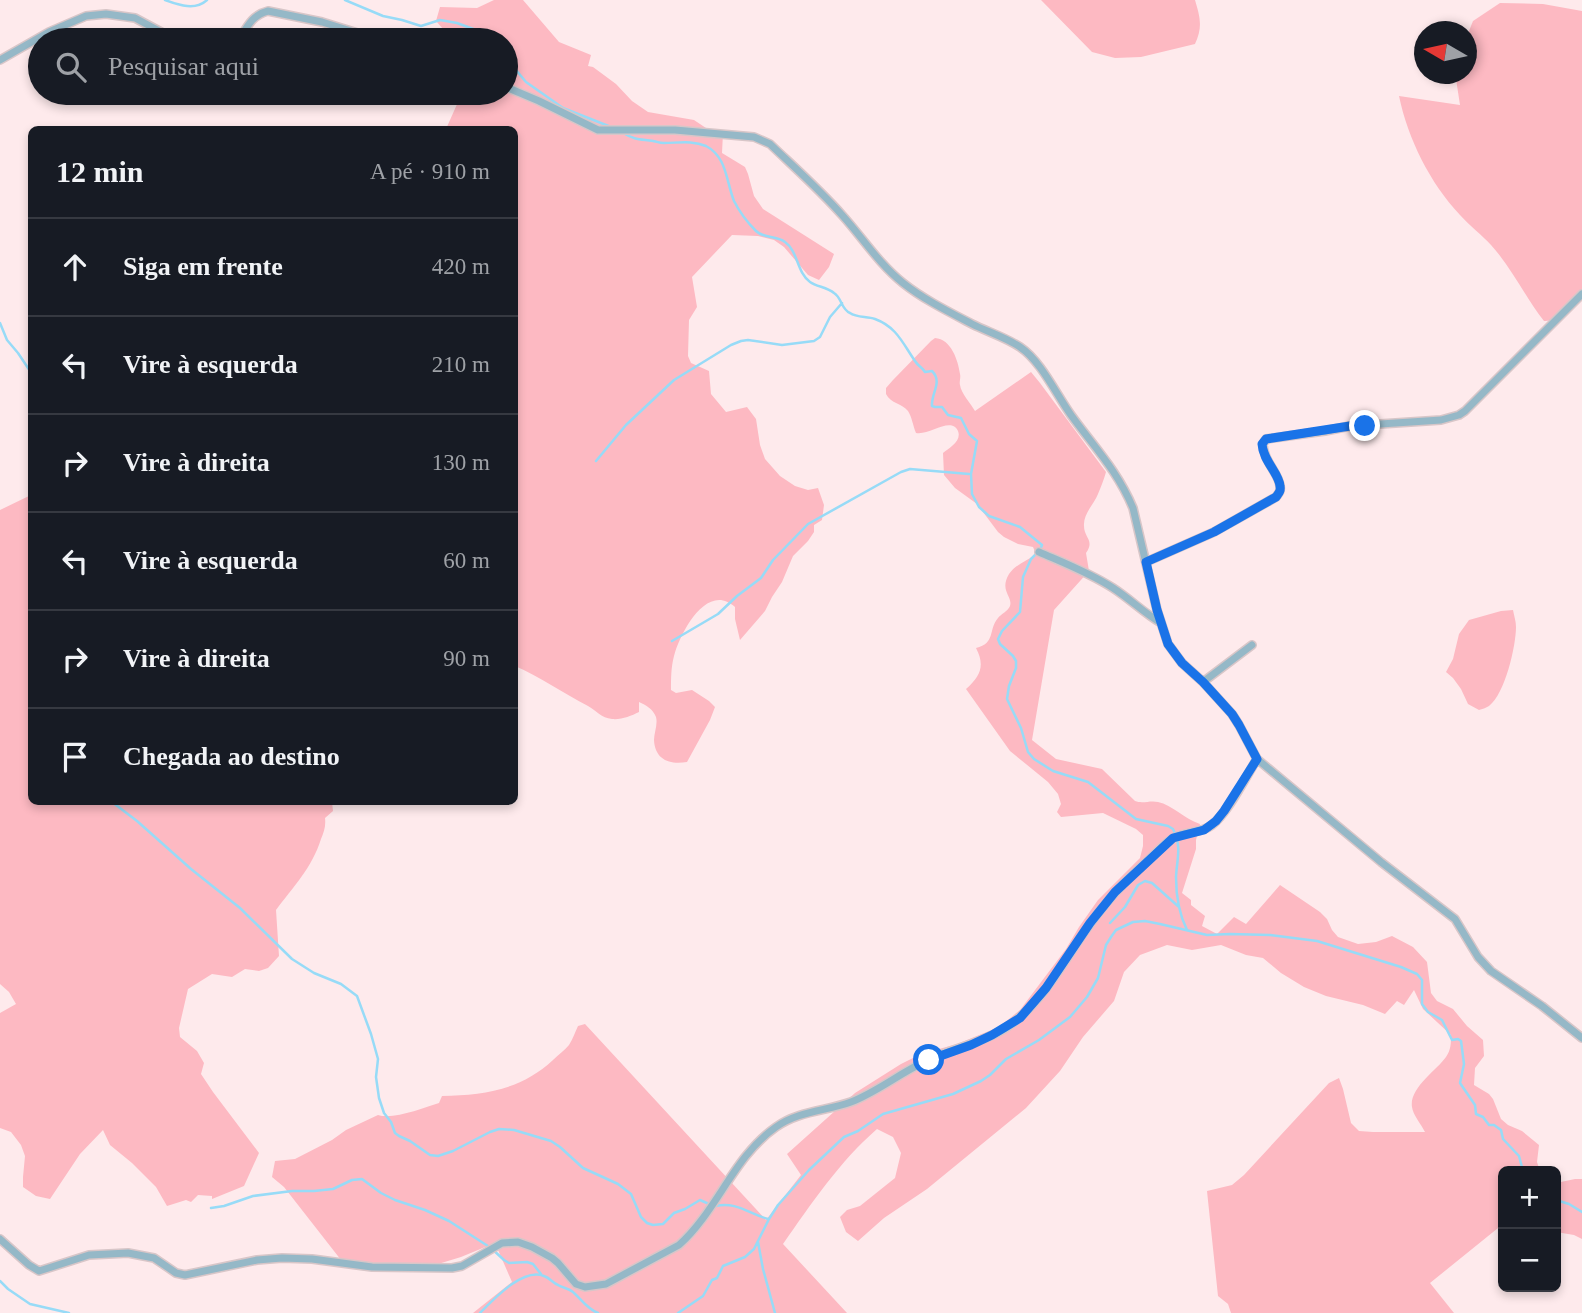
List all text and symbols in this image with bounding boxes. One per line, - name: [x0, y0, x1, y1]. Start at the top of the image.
- north arrow: [1414, 21, 1477, 84]
- search box: [28, 28, 518, 105]
- icon: search: [52, 48, 90, 86]
- text: Pesquisar aqui: [108, 52, 259, 81]
- text: 12 min: [56, 155, 144, 188]
- text: A pé · 910 m: [370, 159, 490, 184]
- icon: ahead: [56, 248, 94, 286]
- text: Siga em frente: [123, 252, 283, 281]
- text: 420 m: [432, 254, 490, 279]
- icon: left: [56, 346, 94, 384]
- text: Vire à esquerda: [123, 350, 298, 379]
- text: 210 m: [432, 352, 490, 377]
- route end: [1349, 410, 1380, 441]
- icon: right: [56, 444, 94, 482]
- text: Vire à direita: [123, 448, 270, 477]
- text: 130 m: [432, 450, 490, 475]
- icon: left: [56, 542, 94, 580]
- text: Vire à esquerda: [123, 546, 298, 575]
- text: 60 m: [443, 548, 490, 573]
- icon: right: [56, 640, 94, 678]
- text: Vire à direita: [123, 644, 270, 673]
- text: 90 m: [443, 646, 490, 671]
- icon: arrive: [56, 738, 94, 776]
- text: Chegada ao destino: [123, 742, 340, 771]
- route start: [913, 1044, 944, 1075]
- map controls: [1498, 1166, 1561, 1292]
- button: +: [1498, 1166, 1561, 1229]
- button: −: [1498, 1229, 1561, 1292]

